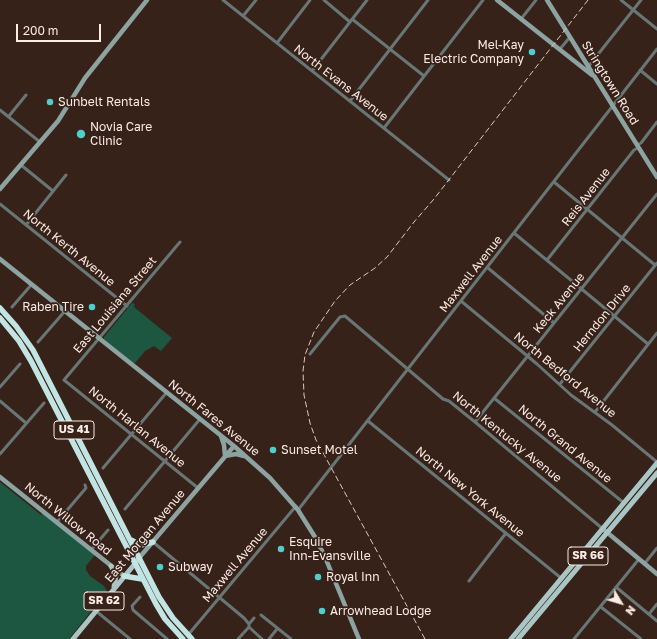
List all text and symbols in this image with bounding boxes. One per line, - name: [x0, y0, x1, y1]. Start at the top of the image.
- scale bar: [18, 16, 103, 42]
- text: 200 m: [23, 23, 58, 38]
- place label: Mel-Kay Electric Company: [423, 38, 524, 66]
- street label: Stringtown Road: [578, 38, 642, 128]
- street label: North Evans Avenue: [291, 42, 391, 124]
- marker: Mel-Kay Electric Company: [527, 47, 537, 57]
- place label: Sunbelt Rentals: [58, 95, 150, 109]
- marker: Sunbelt Rentals: [45, 97, 55, 107]
- place label: Novia Care Clinic: [90, 120, 152, 148]
- marker: Novia Care Clinic: [75, 128, 87, 140]
- street label: Reis Avenue: [559, 165, 613, 229]
- street label: North Kerth Avenue: [20, 207, 118, 289]
- street label: Maxwell Avenue: [437, 233, 505, 315]
- street label: East Louisiana Street: [70, 254, 160, 356]
- street label: Keck Avenue: [530, 270, 588, 336]
- street label: Herndon Drive: [570, 281, 634, 355]
- place label: Raben Tire: [22, 300, 84, 314]
- marker: Raben Tire: [87, 302, 97, 312]
- street label: North Bedford Avenue: [511, 329, 619, 421]
- street label: North Fares Avenue: [165, 377, 263, 459]
- street label: North Harlan Avenue: [86, 384, 188, 470]
- street label: North Kentucky Avenue: [450, 389, 564, 485]
- street label: North Grand Avenue: [515, 402, 615, 486]
- road number: US 41: [54, 421, 94, 439]
- place label: Sunset Motel: [281, 443, 358, 457]
- street label: North New York Avenue: [413, 444, 527, 540]
- marker: Sunset Motel: [268, 445, 278, 455]
- street label: North Willow Road: [22, 479, 114, 559]
- street label: East Morgan Avenue: [102, 487, 188, 585]
- street label: Maxwell Avenue: [199, 525, 271, 605]
- place label: Esquire Inn-Evansville: [289, 535, 371, 563]
- marker: Esquire Inn-Evansville: [276, 544, 286, 554]
- road number: SR 66: [568, 547, 608, 565]
- place label: Subway: [168, 560, 213, 574]
- marker: Subway: [155, 562, 165, 572]
- place label: Royal Inn: [326, 570, 380, 584]
- marker: Royal Inn: [313, 572, 323, 582]
- north arrow: [601, 583, 641, 623]
- road number: SR 62: [84, 592, 124, 610]
- text: N: [623, 603, 639, 618]
- place label: Arrowhead Lodge: [330, 604, 431, 618]
- marker: Arrowhead Lodge: [317, 606, 327, 616]

